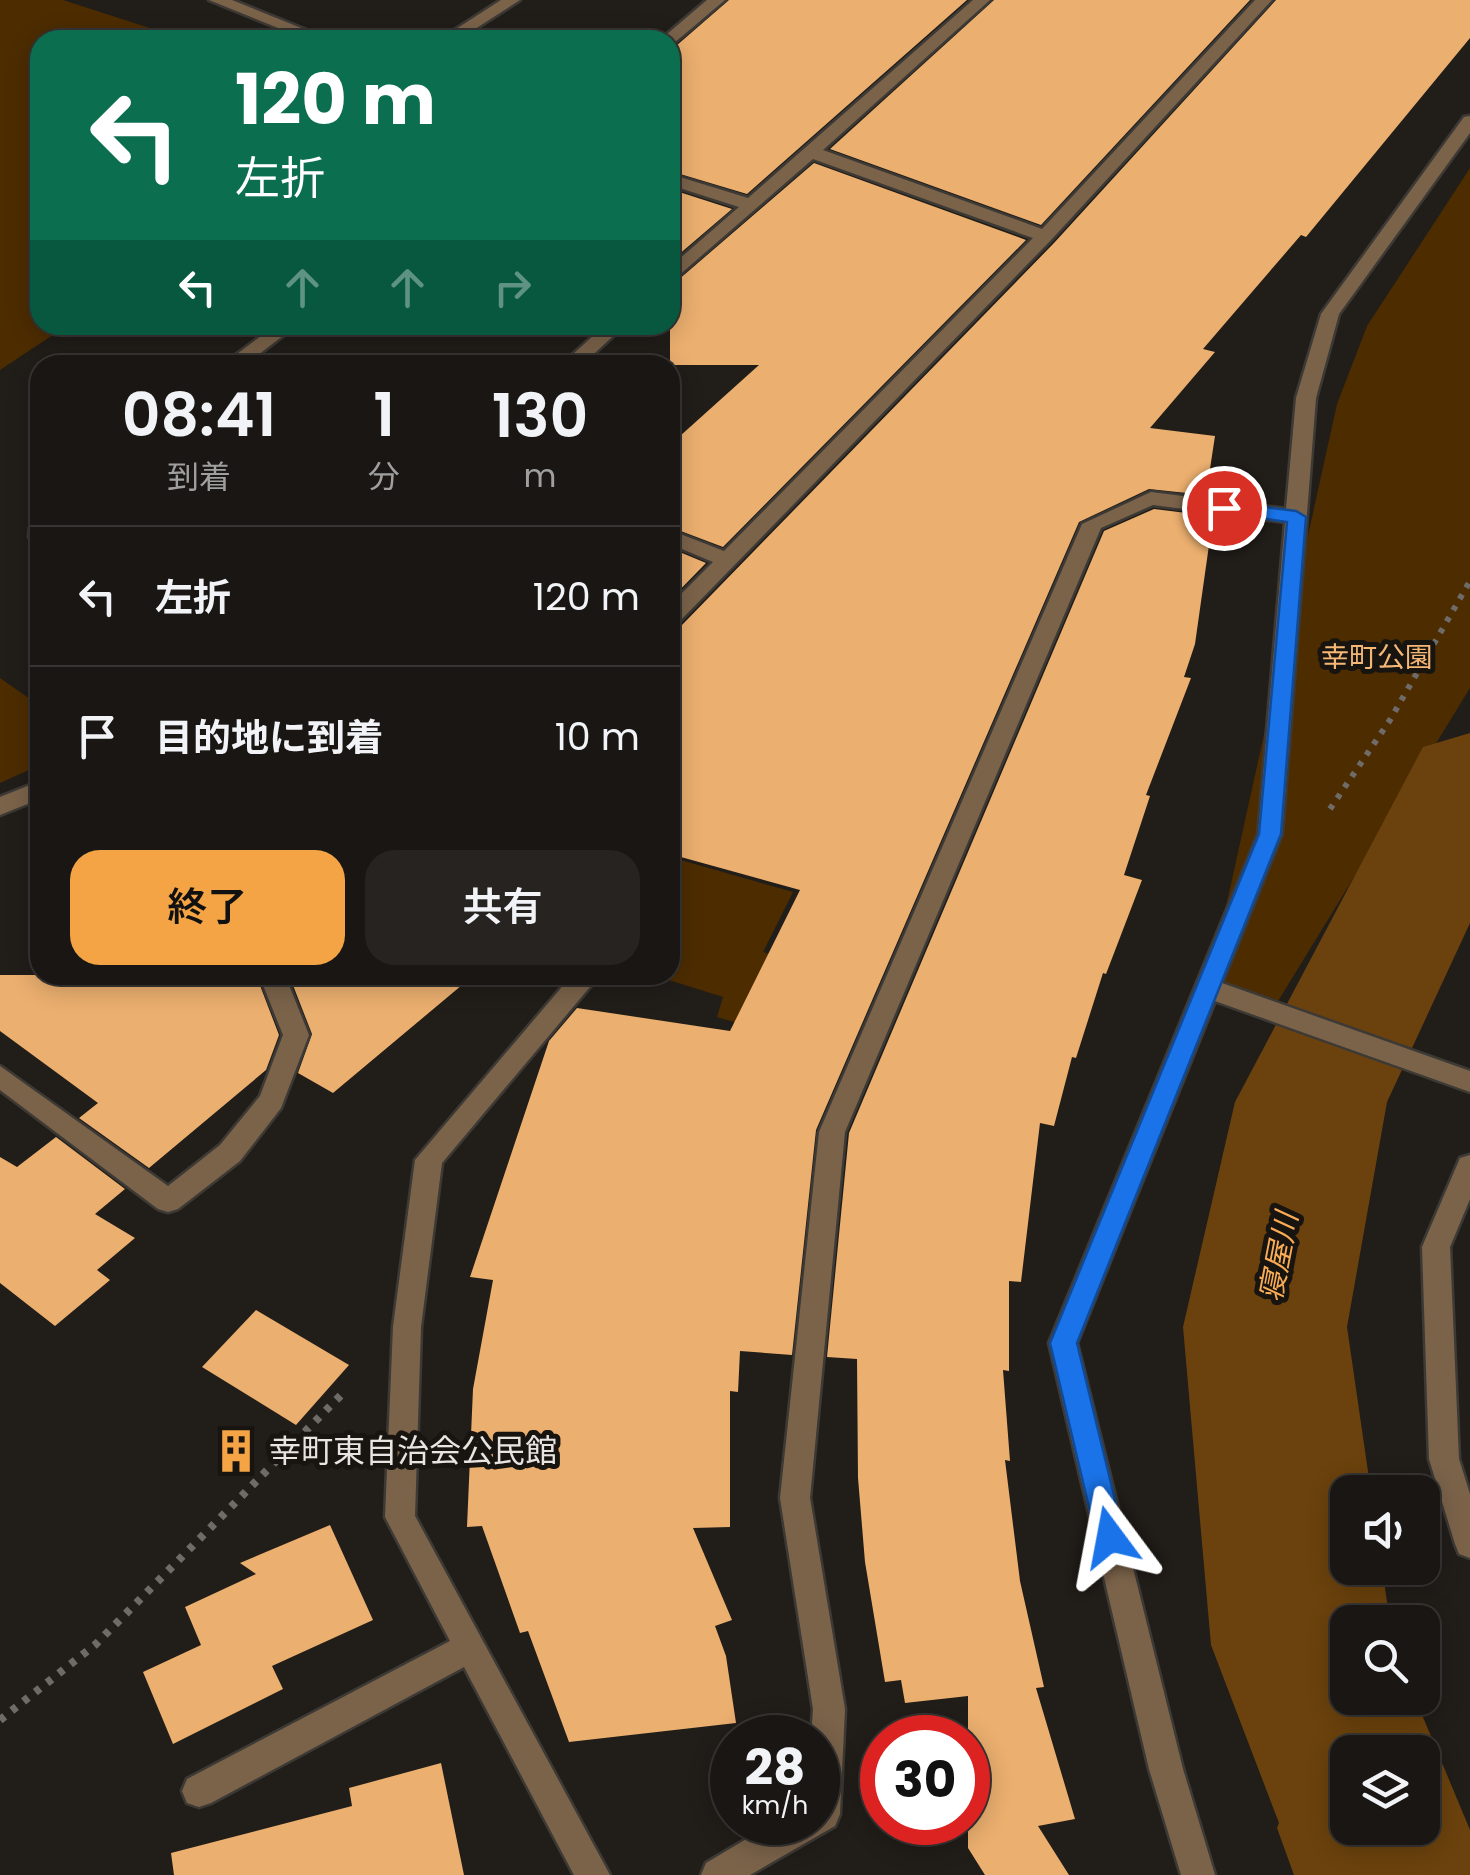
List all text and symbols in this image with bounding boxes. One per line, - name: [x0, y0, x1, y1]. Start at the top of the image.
- text: 120 m: [235, 50, 436, 149]
- icon: left: [70, 70, 200, 200]
- text: 左折: [235, 147, 325, 210]
- icon: left: [170, 260, 225, 315]
- icon: ahead: [275, 260, 330, 315]
- icon: ahead: [380, 260, 435, 315]
- icon: right: [485, 260, 540, 315]
- text: 08:41: [122, 373, 276, 457]
- text: 1: [373, 373, 395, 457]
- text: 130: [492, 374, 588, 458]
- text: m: [524, 453, 557, 498]
- text: 到着: [167, 454, 231, 499]
- text: 分: [368, 454, 400, 499]
- pin: [1182, 466, 1267, 551]
- icon: arrive: [1197, 481, 1252, 536]
- icon: left: [70, 569, 125, 624]
- text: 120 m: [533, 570, 640, 623]
- text: 左折: [155, 571, 231, 624]
- park label: 幸町公園: [1321, 638, 1433, 677]
- icon: arrive: [70, 709, 125, 764]
- text: 10 m: [555, 710, 640, 763]
- text: 目的地に到着: [155, 711, 383, 764]
- button: 終了: [70, 850, 345, 965]
- button: 共有: [365, 850, 640, 965]
- water label: 寝屋川: [1249, 1206, 1309, 1305]
- building icon: 幸町東自治会公民館: [212, 1427, 260, 1475]
- place label: 幸町東自治会公民館: [269, 1428, 557, 1473]
- map controls: [1330, 1475, 1440, 1845]
- button: sound: [1330, 1475, 1440, 1585]
- position arrow: [1058, 1485, 1162, 1589]
- button: search: [1330, 1605, 1440, 1715]
- speed limit sign: 30: [860, 1715, 990, 1845]
- text: 28: [745, 1732, 805, 1803]
- button: layers: [1330, 1735, 1440, 1845]
- text: km/h: [742, 1788, 808, 1823]

